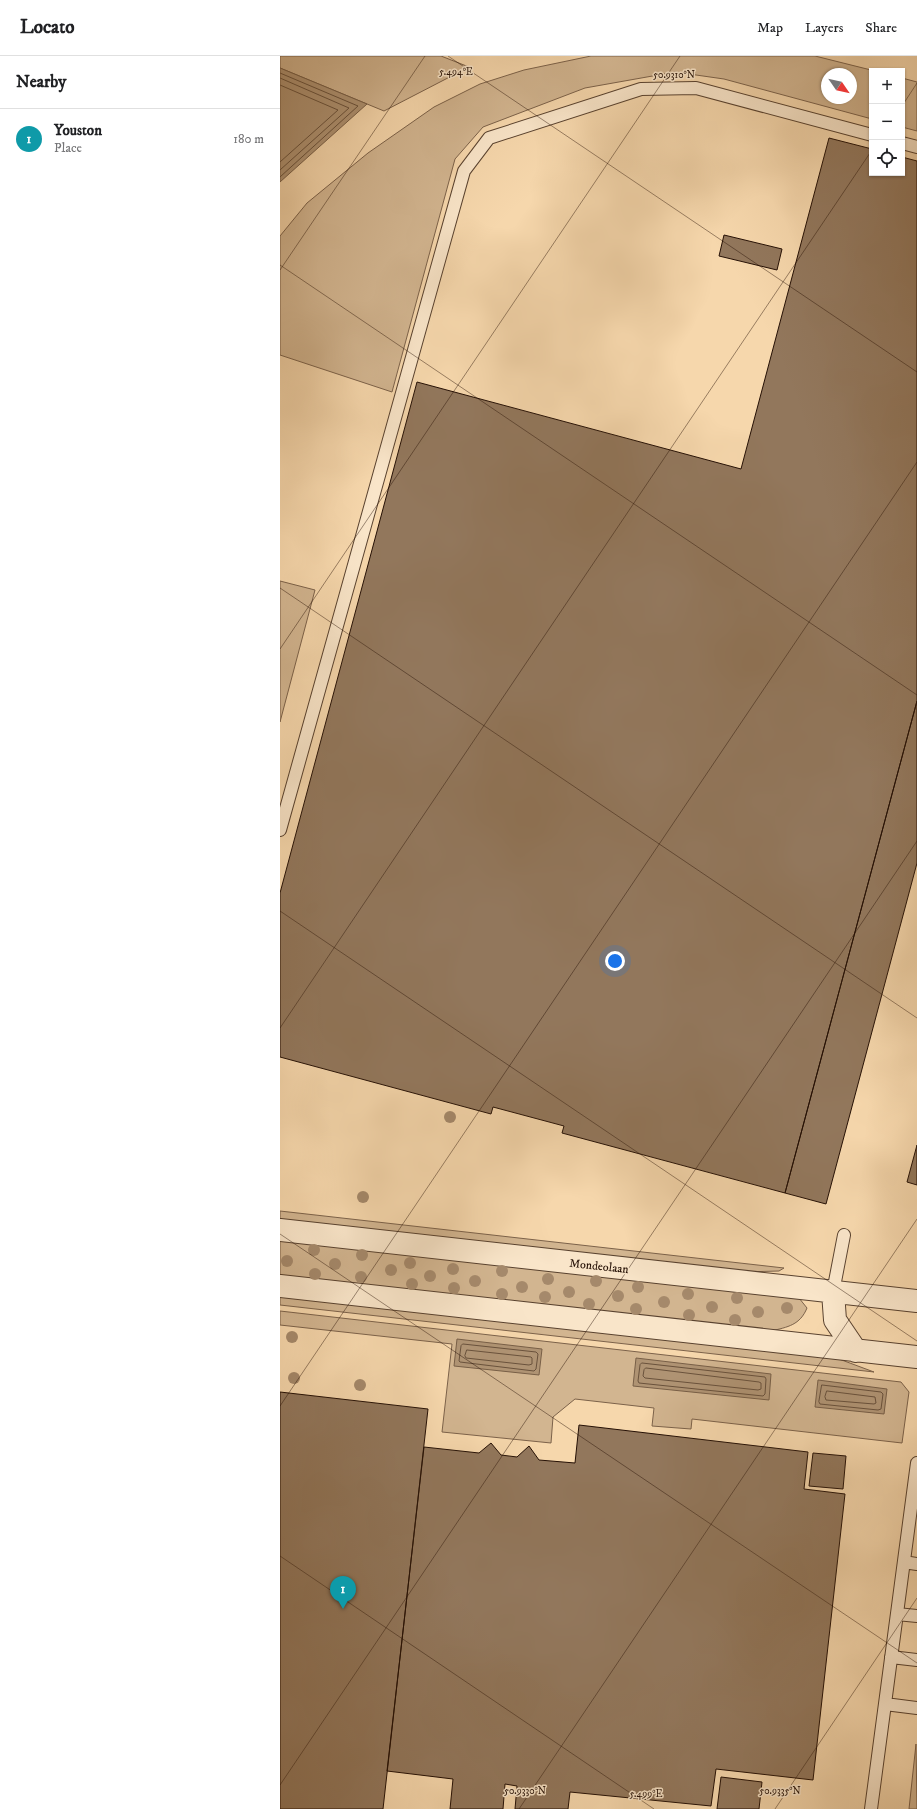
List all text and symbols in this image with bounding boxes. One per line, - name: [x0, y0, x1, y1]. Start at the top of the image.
- text: Locato: [20, 16, 75, 39]
- text: Map: [757, 19, 783, 37]
- text: Layers: [805, 19, 843, 37]
- text: Share: [865, 19, 897, 37]
- text: 5.494°E: [439, 66, 473, 78]
- north arrow: [821, 68, 857, 104]
- map controls: [869, 68, 905, 176]
- button: +: [869, 68, 905, 104]
- text: 50.9310°N: [653, 69, 695, 81]
- text: Nearby: [16, 71, 66, 93]
- button: −: [869, 104, 905, 140]
- text: Youston: [54, 121, 102, 140]
- text: 1: [27, 131, 31, 147]
- text: 180 m: [233, 131, 264, 147]
- text: Place: [54, 140, 82, 156]
- button: locate: [869, 140, 905, 176]
- your location: [605, 951, 625, 971]
- street label: Mondeolaan: [568, 1256, 630, 1277]
- pin: 1: [330, 1576, 356, 1609]
- text: 50.9330°N: [504, 1785, 546, 1797]
- text: 50.9335°N: [759, 1785, 801, 1797]
- text: 5.499°E: [629, 1788, 663, 1800]

